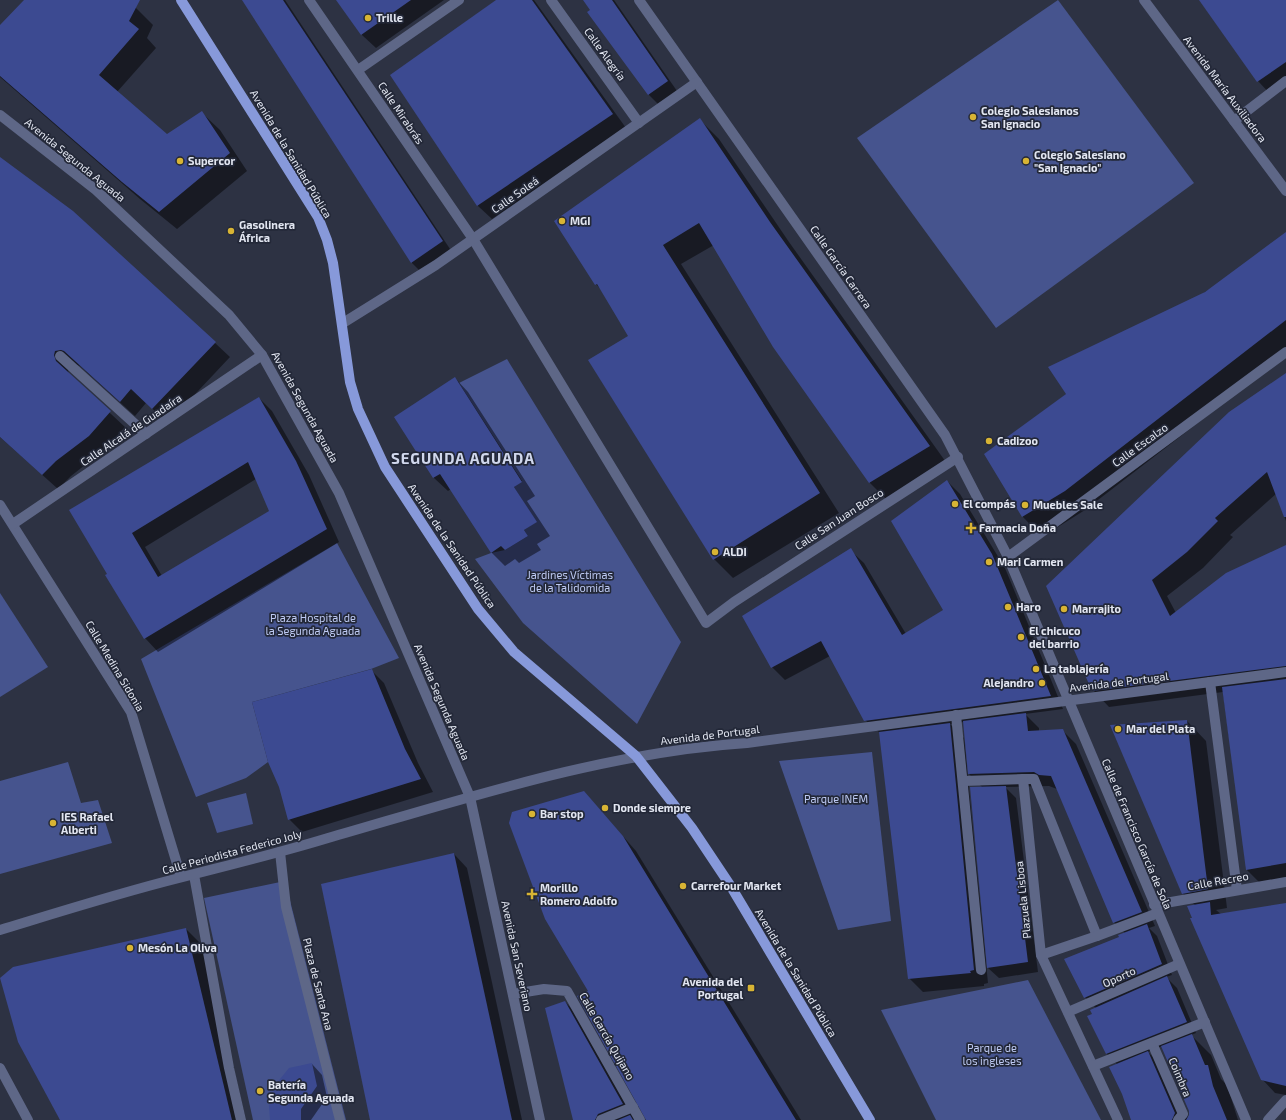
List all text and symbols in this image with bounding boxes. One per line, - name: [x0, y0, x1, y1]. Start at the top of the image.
- place label: Trille: [376, 11, 403, 24]
- marker: Trille: [363, 13, 373, 23]
- street label: Calle Alegría: [582, 25, 629, 83]
- street label: Avenida María Auxiliadora: [1181, 33, 1270, 145]
- street label: Calle Mirabrás: [376, 79, 427, 147]
- street label: Avenida de la Sanidad Pública: [248, 87, 335, 220]
- place label: Colegio Salesianos San Ignacio: [981, 104, 1079, 130]
- marker: Colegio Salesianos San Ignacio: [968, 112, 978, 122]
- street label: Avenida Segunda Aguada: [23, 115, 128, 204]
- place label: Colegio Salesiano "San Ignacio": [1034, 148, 1126, 174]
- place label: Supercor: [188, 154, 235, 167]
- marker: Supercor: [175, 156, 185, 166]
- marker: Colegio Salesiano "San Ignacio": [1021, 156, 1031, 166]
- street label: Calle Soleá: [489, 174, 541, 216]
- place label: MGI: [570, 214, 590, 227]
- marker: MGI: [557, 216, 567, 226]
- place label: Gasolinera África: [239, 218, 295, 244]
- street label: Calle García Carrera: [808, 223, 875, 311]
- marker: Gasolinera África: [226, 226, 236, 236]
- street label: Avenida Segunda Aguada: [269, 349, 341, 465]
- street label: Calle Alcalá de Guadaíra: [77, 391, 184, 468]
- street label: Calle Escalzo: [1109, 420, 1170, 469]
- place label: Cadizoo: [997, 434, 1039, 447]
- marker: Cadizoo: [984, 436, 994, 446]
- district label: SEGUNDA AGUADA: [391, 449, 535, 467]
- street label: Avenida de la Sanidad Pública: [406, 481, 499, 610]
- street label: Calle San Juan Bosco: [792, 485, 886, 552]
- place label: El compás: [963, 497, 1016, 510]
- place label: Muebles Sale: [1033, 498, 1103, 511]
- marker: El compás: [950, 499, 960, 509]
- marker: Muebles Sale: [1020, 500, 1030, 510]
- place label: Farmacia Doña: [979, 521, 1056, 534]
- marker: Farmacia Doña: [966, 523, 976, 533]
- place label: ALDI: [723, 545, 747, 558]
- marker: ALDI: [710, 547, 720, 557]
- place label: Mari Carmen: [997, 555, 1063, 568]
- marker: Mari Carmen: [984, 557, 994, 567]
- park label: Jardines Víctimas de la Talidomida: [527, 568, 614, 594]
- place label: Haro: [1016, 600, 1041, 613]
- marker: Haro: [1003, 602, 1013, 612]
- place label: Marrajito: [1072, 602, 1122, 616]
- marker: Marrajito: [1059, 604, 1069, 614]
- park label: Plaza Hospital de la Segunda Aguada: [266, 611, 360, 637]
- street label: Calle Medina Sidonia: [83, 618, 148, 713]
- place label: El chicuco del barrio: [1029, 624, 1081, 650]
- marker: El chicuco del barrio: [1016, 632, 1026, 642]
- street label: Avenida Segunda Aguada: [412, 642, 473, 762]
- place label: La tablajería: [1044, 662, 1109, 676]
- marker: La tablajería: [1031, 664, 1041, 674]
- street label: Avenida de Portugal: [1069, 669, 1170, 694]
- place label: Alejandro: [983, 676, 1034, 690]
- marker: Alejandro: [1037, 678, 1047, 688]
- street label: Avenida de Portugal: [660, 722, 761, 747]
- place label: Mar del Plata: [1126, 722, 1195, 735]
- marker: Mar del Plata: [1113, 724, 1123, 734]
- street label: Calle de Francisco García de Sola: [1100, 757, 1175, 911]
- park label: Parque INEM: [804, 792, 868, 805]
- place label: Donde siempre: [613, 801, 691, 814]
- marker: Donde siempre: [600, 803, 610, 813]
- place label: Bar stop: [540, 807, 584, 820]
- marker: Bar stop: [527, 809, 537, 819]
- place label: IES Rafael Alberti: [61, 810, 114, 836]
- marker: IES Rafael Alberti: [48, 818, 58, 828]
- street label: Calle Periodista Federico Joly: [161, 827, 303, 876]
- street label: Plazuela Lisboa: [1012, 861, 1033, 939]
- street label: Calle Recreo: [1186, 869, 1249, 892]
- place label: Carrefour Market: [691, 879, 782, 892]
- place label: Morillo Romero Adolfo: [540, 881, 618, 907]
- marker: Carrefour Market: [678, 881, 688, 891]
- marker: Morillo Romero Adolfo: [527, 889, 537, 899]
- street label: Avenida San Severiano: [499, 899, 536, 1012]
- street label: Avenida de la Sanidad Pública: [753, 906, 840, 1039]
- street label: Plaza de Santa Ana: [301, 936, 336, 1031]
- place label: Mesón La Oliva: [138, 941, 217, 954]
- marker: Mesón La Oliva: [125, 943, 135, 953]
- street label: Oporto: [1100, 964, 1137, 990]
- place label: Avenida del Portugal: [682, 975, 743, 1001]
- marker: Avenida del Portugal: [746, 983, 756, 993]
- street label: Calle García Quijano: [576, 990, 638, 1082]
- park label: Parque de los ingleses: [962, 1041, 1022, 1067]
- street label: Coimbra: [1166, 1055, 1195, 1098]
- place label: Batería Segunda Aguada: [268, 1078, 354, 1104]
- marker: Batería Segunda Aguada: [255, 1086, 265, 1096]

